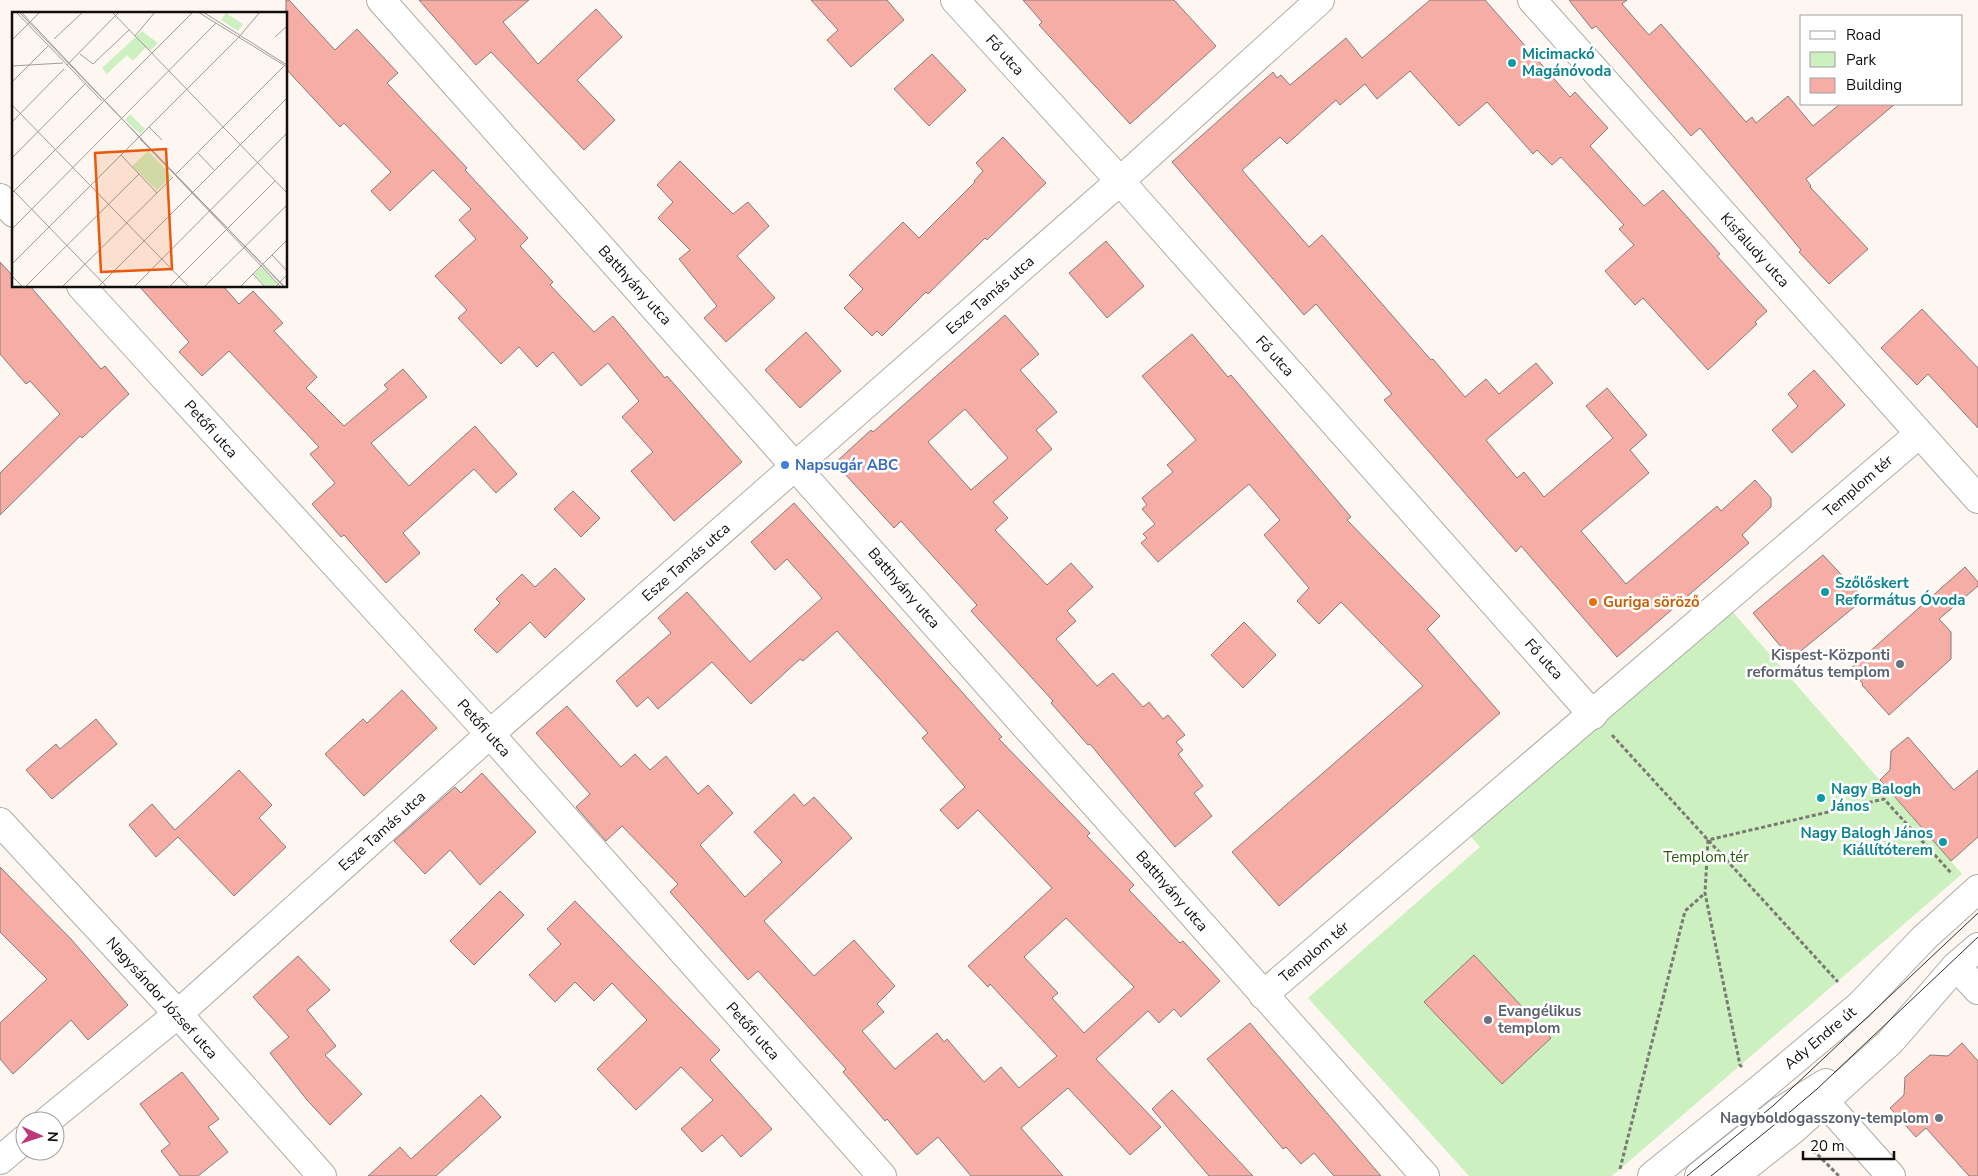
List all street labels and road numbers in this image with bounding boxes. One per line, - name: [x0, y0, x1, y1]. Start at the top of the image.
- street label: Fő utca: [981, 30, 1029, 80]
- street label: Kisfaludy utca: [1716, 208, 1794, 292]
- street label: Batthyány utca: [594, 241, 676, 329]
- street label: Esze Tamás utca: [942, 251, 1038, 339]
- street label: Fő utca: [1251, 331, 1299, 381]
- street label: Petőfi utca: [180, 396, 242, 462]
- street label: Templom tér: [1819, 450, 1897, 522]
- street label: Esze Tamás utca: [638, 518, 734, 606]
- street label: Batthyány utca: [863, 543, 945, 633]
- street label: Fő utca: [1520, 634, 1568, 684]
- street label: Petőfi utca: [453, 695, 515, 761]
- street label: Esze Tamás utca: [334, 787, 430, 875]
- street label: Batthyány utca: [1131, 846, 1213, 936]
- street label: Templom tér: [1275, 916, 1354, 987]
- street label: Nagysándor József utca: [102, 933, 222, 1063]
- street label: Petőfi utca: [722, 998, 784, 1064]
- street label: Ady Endre út: [1780, 1002, 1861, 1074]

